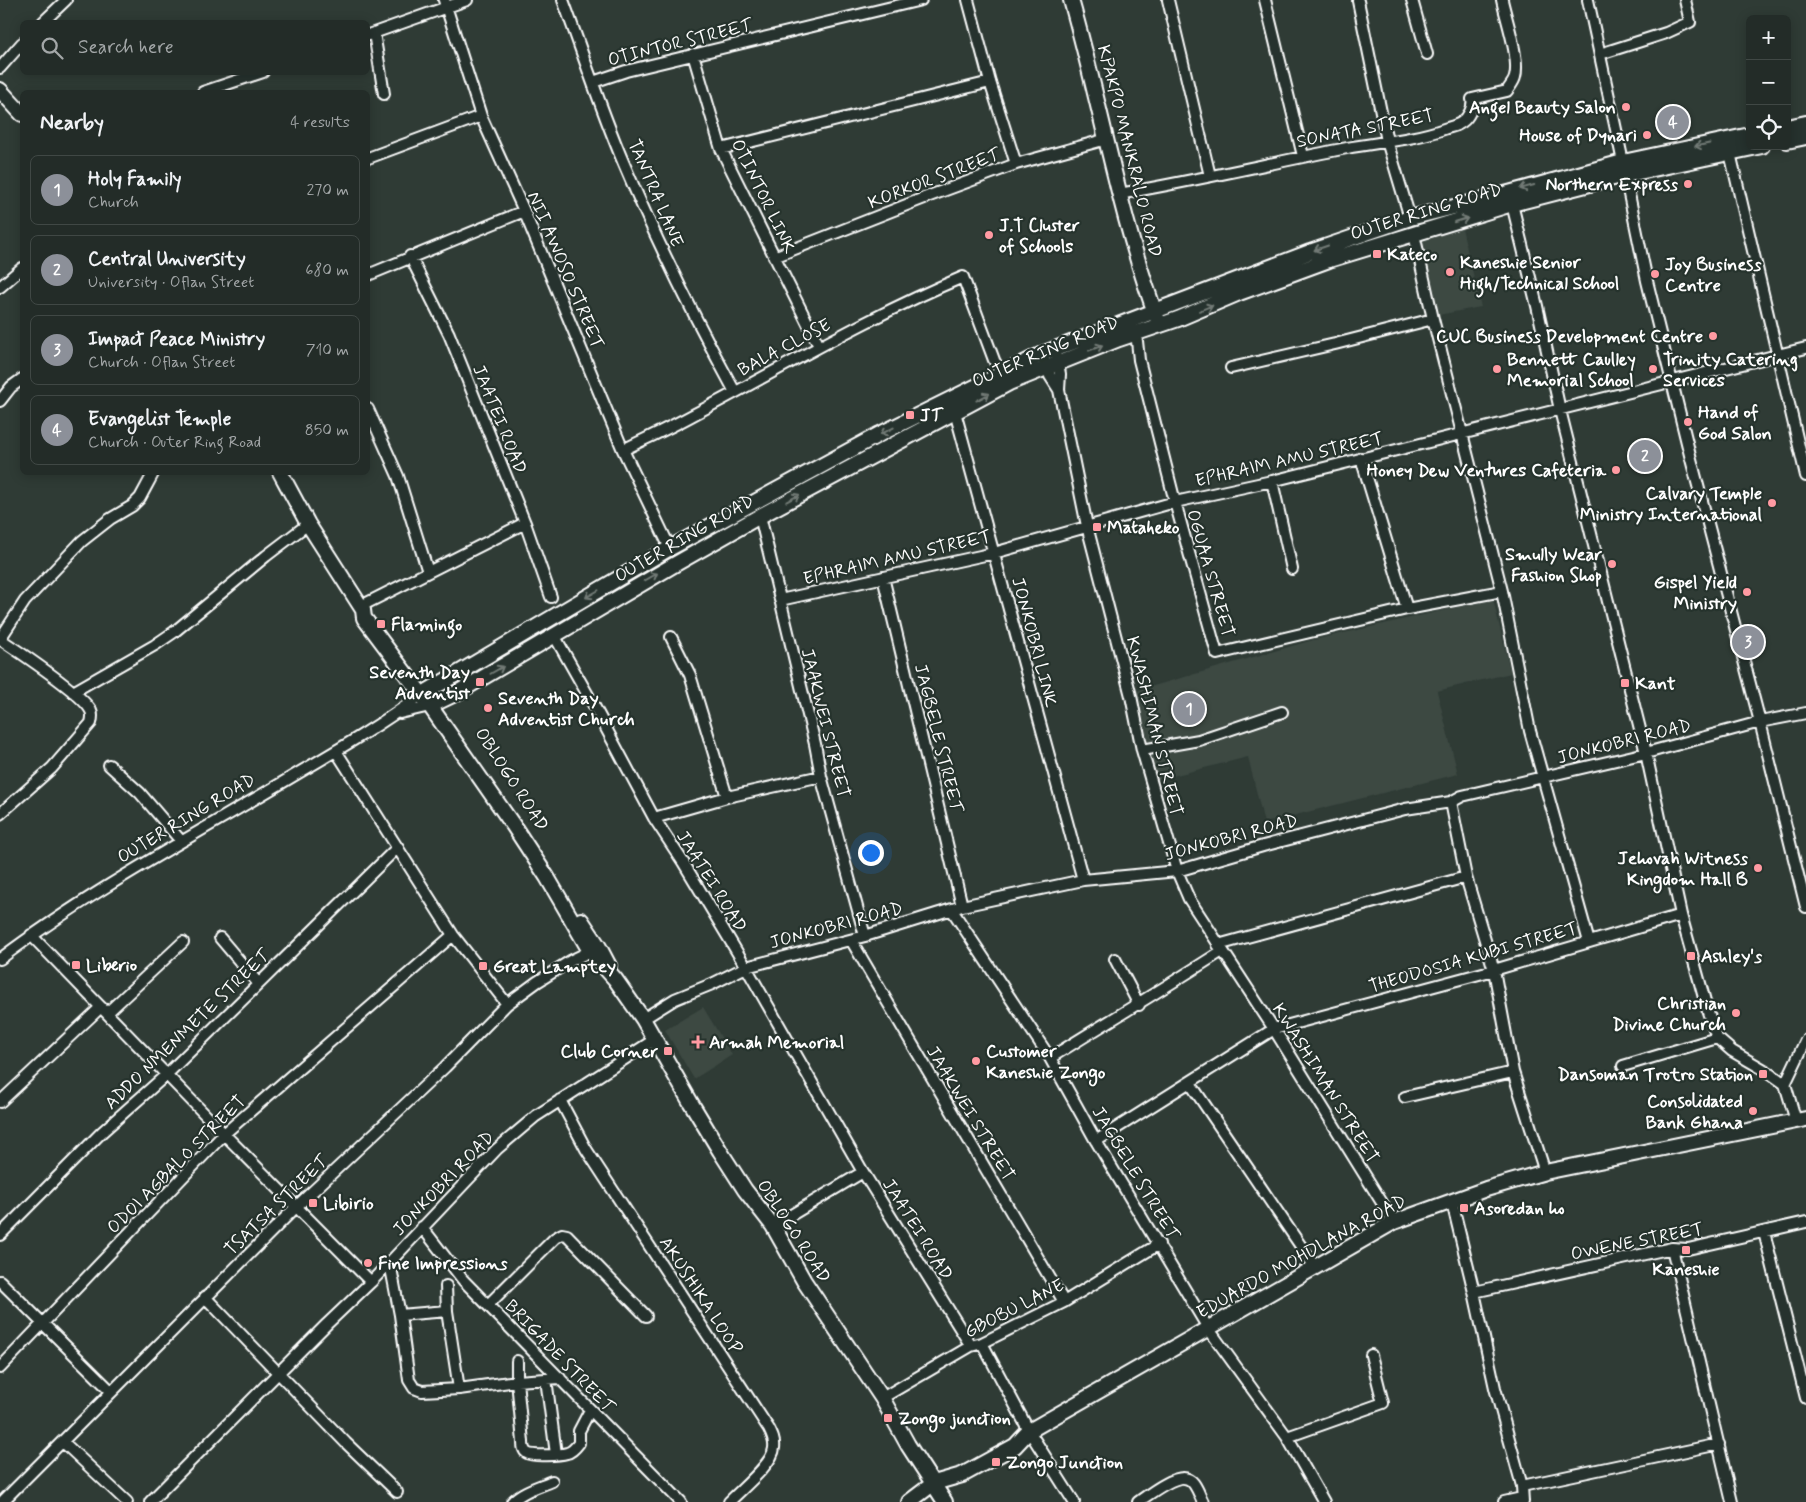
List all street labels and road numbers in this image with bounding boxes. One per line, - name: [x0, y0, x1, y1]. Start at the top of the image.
- street label: OTINTOR STREET: [605, 13, 756, 73]
- street label: KPAKPO MANKRALO ROAD: [1091, 43, 1167, 260]
- street label: SONATA STREET: [1295, 104, 1436, 154]
- street label: OTINTOR LINK: [725, 135, 801, 258]
- street label: TANTRA LANE: [622, 136, 689, 251]
- street label: KORKOR STREET: [865, 142, 1005, 215]
- street label: OUTER RING ROAD: [1348, 178, 1505, 246]
- street label: NII AWOSO STREET: [521, 188, 609, 353]
- street label: OUTER RING ROAD: [968, 310, 1122, 394]
- street label: BALA CLOSE: [734, 313, 835, 382]
- street label: JAATEI ROAD: [466, 361, 532, 477]
- street label: EPHRAIM AMU STREET: [1193, 427, 1386, 493]
- street label: OUTER RING ROAD: [610, 489, 759, 589]
- street label: OGUAA STREET: [1180, 507, 1240, 640]
- street label: EPHRAIM AMU STREET: [801, 525, 994, 591]
- street label: JONKOBRI LINK: [1005, 575, 1063, 710]
- street label: KWASHIMAN STREET: [1120, 634, 1188, 819]
- street label: JAAKWEI STREET: [795, 646, 855, 801]
- street label: JAGBELE STREET: [908, 661, 968, 816]
- street label: JONKOBRI ROAD: [1555, 714, 1694, 770]
- street label: OBLOGO ROAD: [469, 723, 554, 836]
- street label: OUTER RING ROAD: [113, 768, 260, 870]
- street label: JONKOBRI ROAD: [1162, 809, 1301, 867]
- street label: JAATEI ROAD: [670, 826, 752, 937]
- street label: JONKOBRI ROAD: [767, 897, 906, 955]
- street label: THEODOSIA KUBI STREET: [1366, 917, 1581, 999]
- street label: ADDO NMENMETE STREET: [100, 944, 276, 1115]
- street label: KWASHIMAN STREET: [1266, 999, 1384, 1168]
- street label: JAAKWEI STREET: [920, 1042, 1020, 1186]
- street label: ODOI AGBALO STREET: [102, 1090, 251, 1239]
- street label: JAGBELE STREET: [1086, 1102, 1185, 1246]
- street label: JONKOBRI ROAD: [388, 1126, 500, 1241]
- street label: TSATSA STREET: [219, 1149, 334, 1262]
- street label: JAATEI ROAD: [876, 1174, 958, 1285]
- street label: OBLOGO ROAD: [751, 1175, 836, 1288]
- street label: EDUARDO MOHDLANA ROAD: [1192, 1189, 1411, 1325]
- street label: OWENE STREET: [1569, 1217, 1706, 1267]
- street label: AKUSHIKA LOOP: [653, 1232, 747, 1359]
- street label: GBOBU LANE: [960, 1273, 1068, 1344]
- street label: BRIGADE STREET: [499, 1295, 620, 1419]

